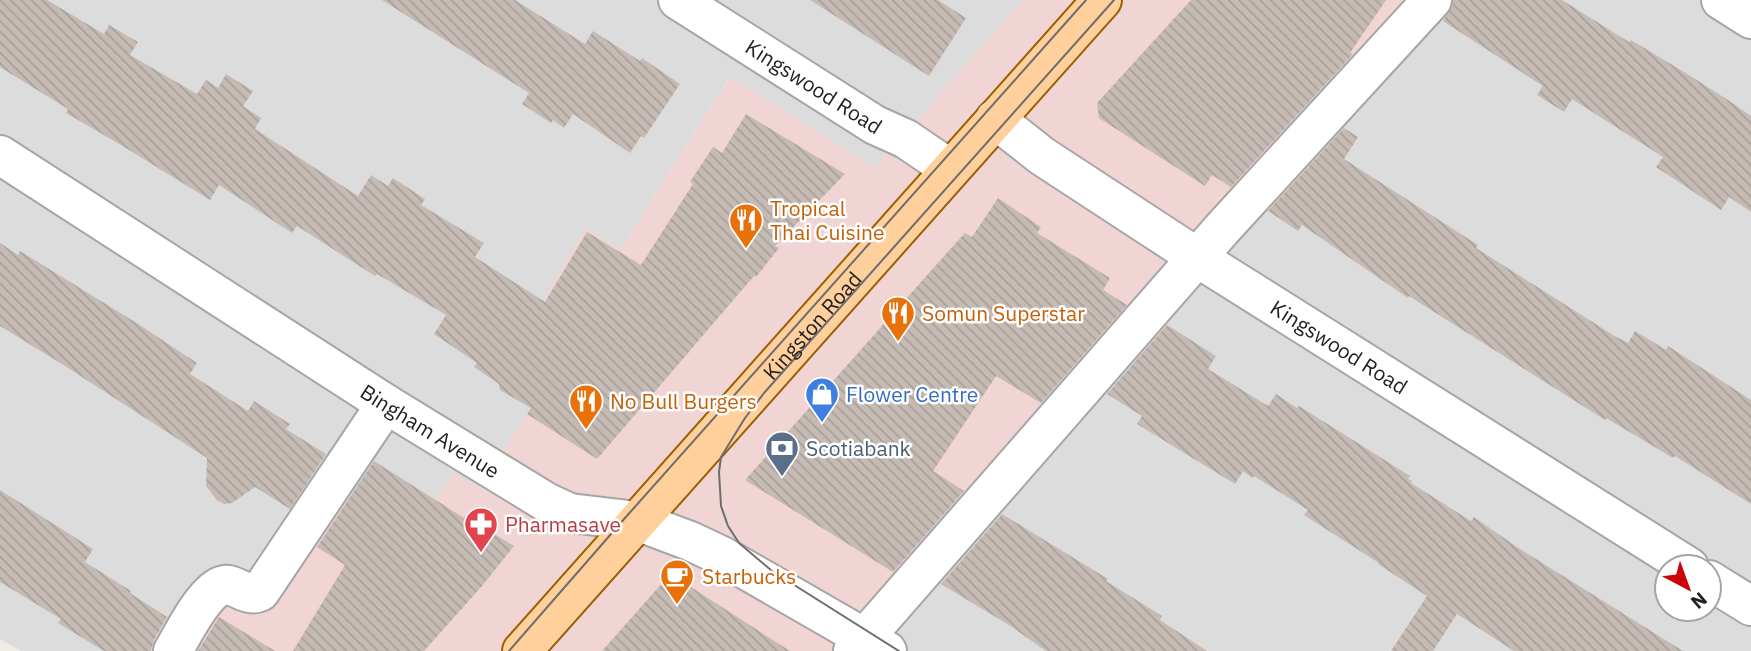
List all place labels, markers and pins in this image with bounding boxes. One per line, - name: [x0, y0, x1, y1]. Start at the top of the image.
- place label: Tropical Thai Cuisine: [770, 194, 885, 246]
- restaurant icon: Tropical Thai Cuisine: [727, 201, 765, 250]
- restaurant icon: Somun Superstar: [879, 294, 917, 343]
- place label: Somun Superstar: [922, 299, 1085, 327]
- shop icon: Flower Centre: [803, 375, 841, 424]
- place label: Flower Centre: [846, 380, 978, 408]
- restaurant icon: No Bull Burgers: [567, 382, 605, 431]
- place label: No Bull Burgers: [610, 387, 757, 415]
- bank icon: Scotiabank: [763, 429, 801, 478]
- place label: Scotiabank: [806, 434, 911, 462]
- pharmacy icon: Pharmasave: [462, 505, 500, 554]
- place label: Pharmasave: [505, 510, 621, 538]
- cafe icon: Starbucks: [658, 557, 696, 606]
- place label: Starbucks: [702, 562, 796, 590]

